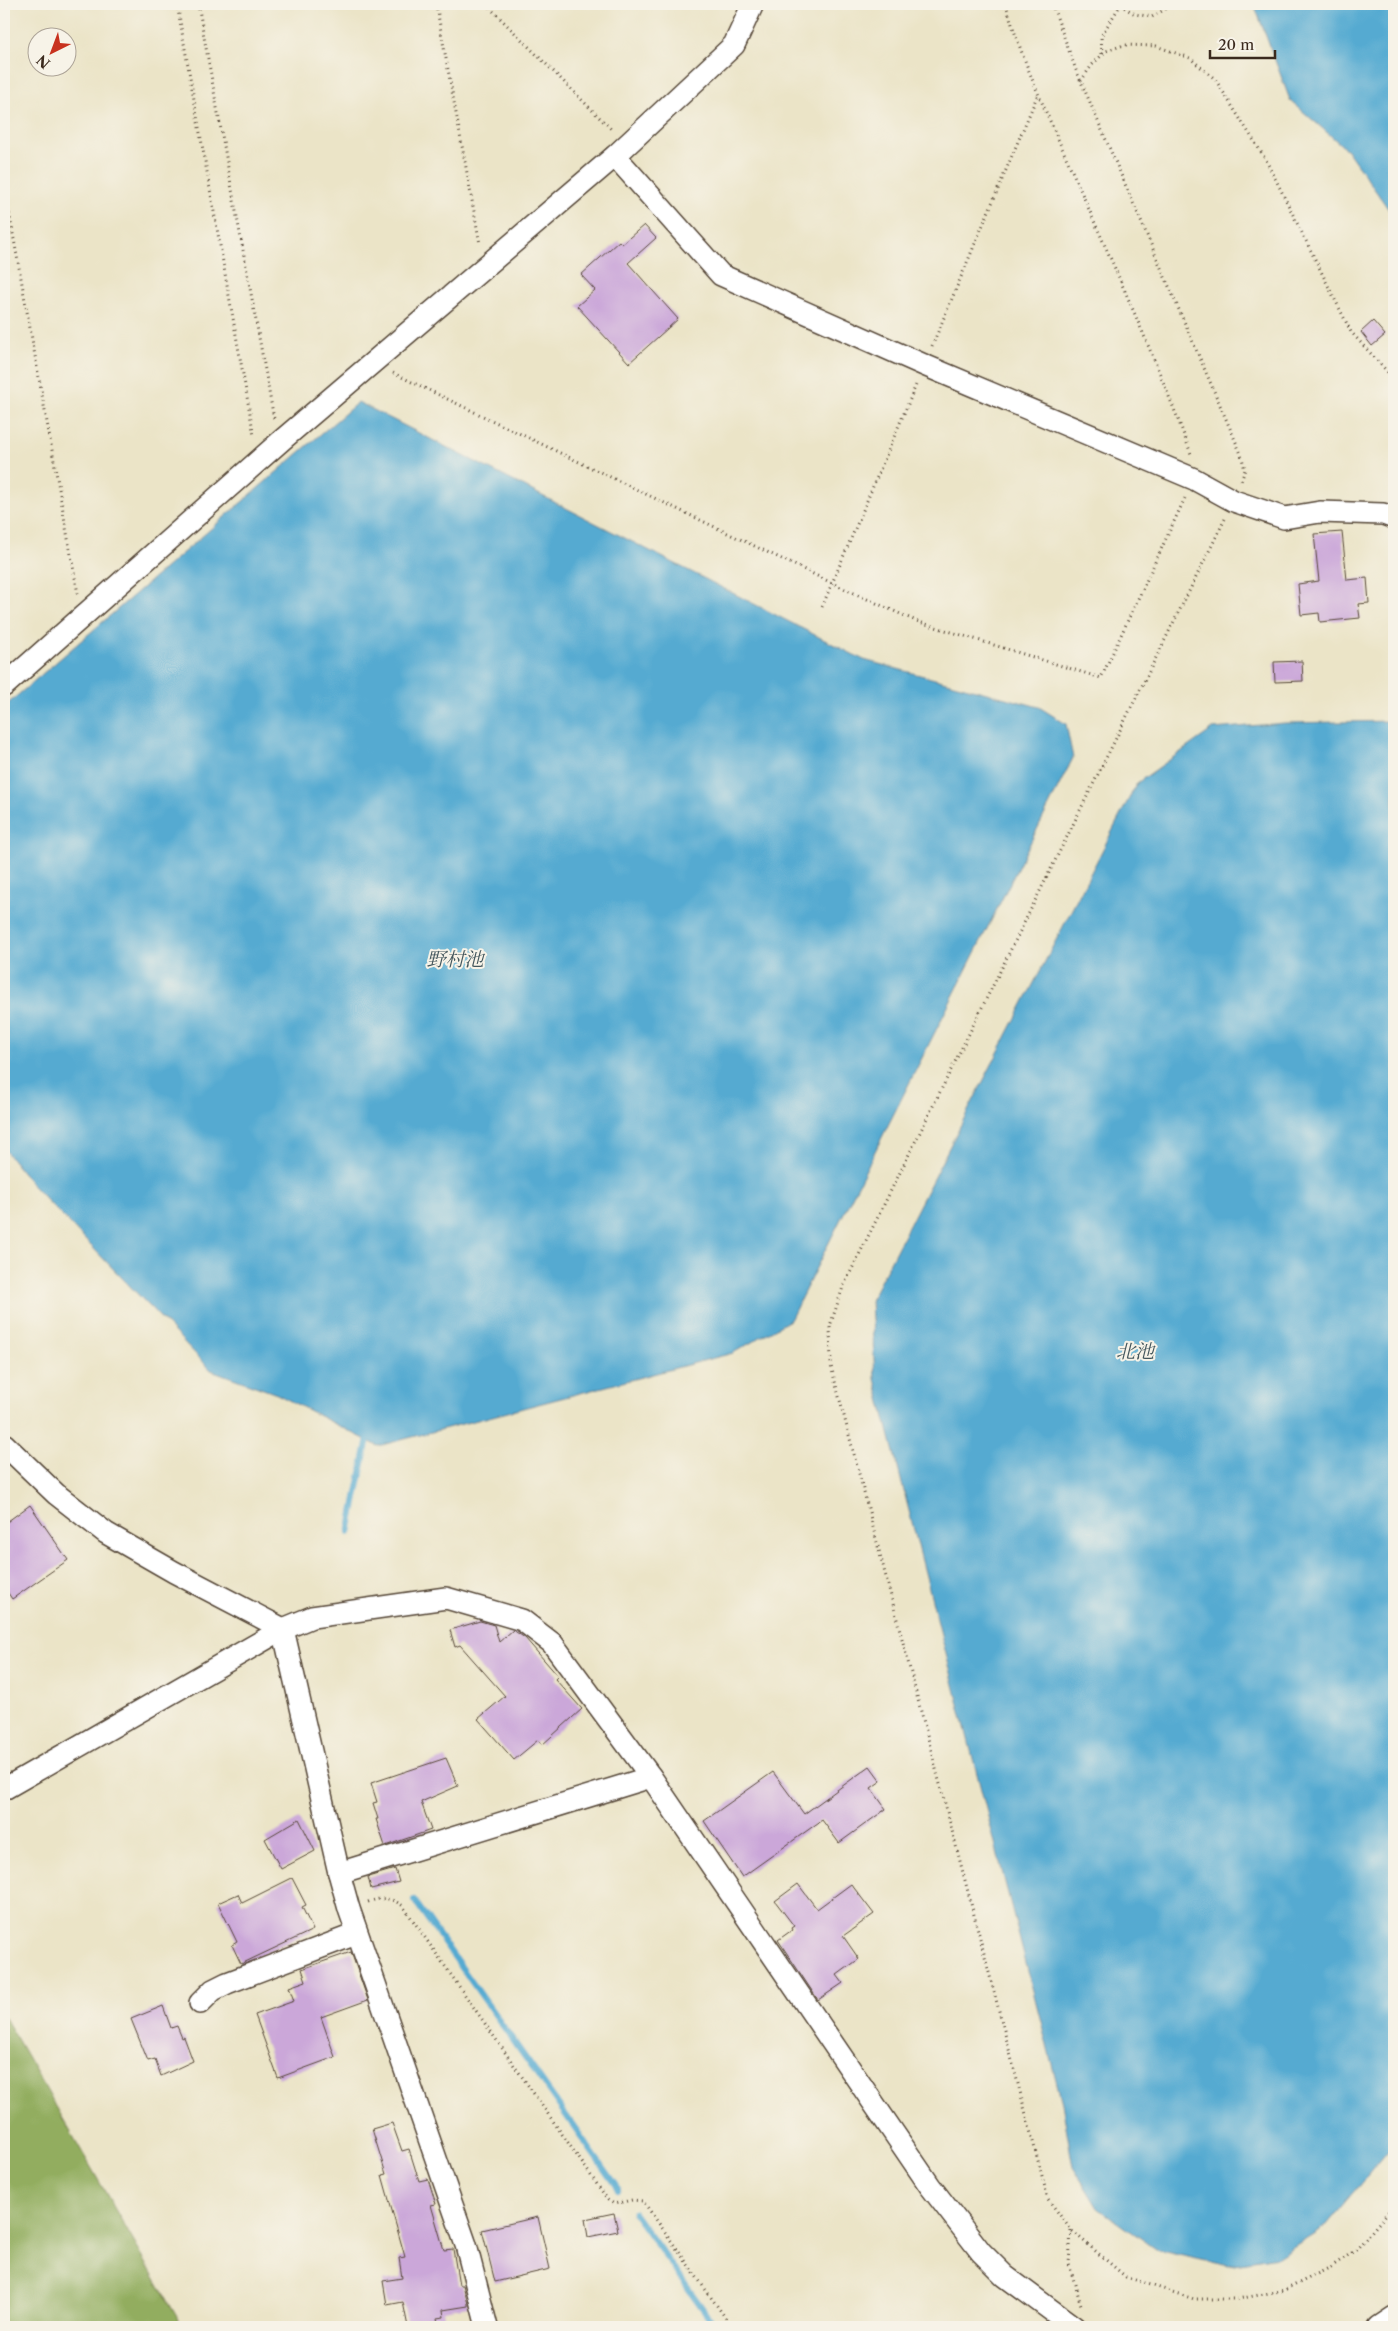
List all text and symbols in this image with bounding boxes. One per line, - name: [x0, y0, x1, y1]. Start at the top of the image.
- north arrow: [28, 28, 78, 78]
- scale bar: [1210, 28, 1276, 60]
- text: 20 m: [1218, 35, 1254, 54]
- text: N: [33, 51, 54, 72]
- water label: 野村池: [426, 948, 485, 971]
- water label: 北池: [1116, 1340, 1156, 1363]

